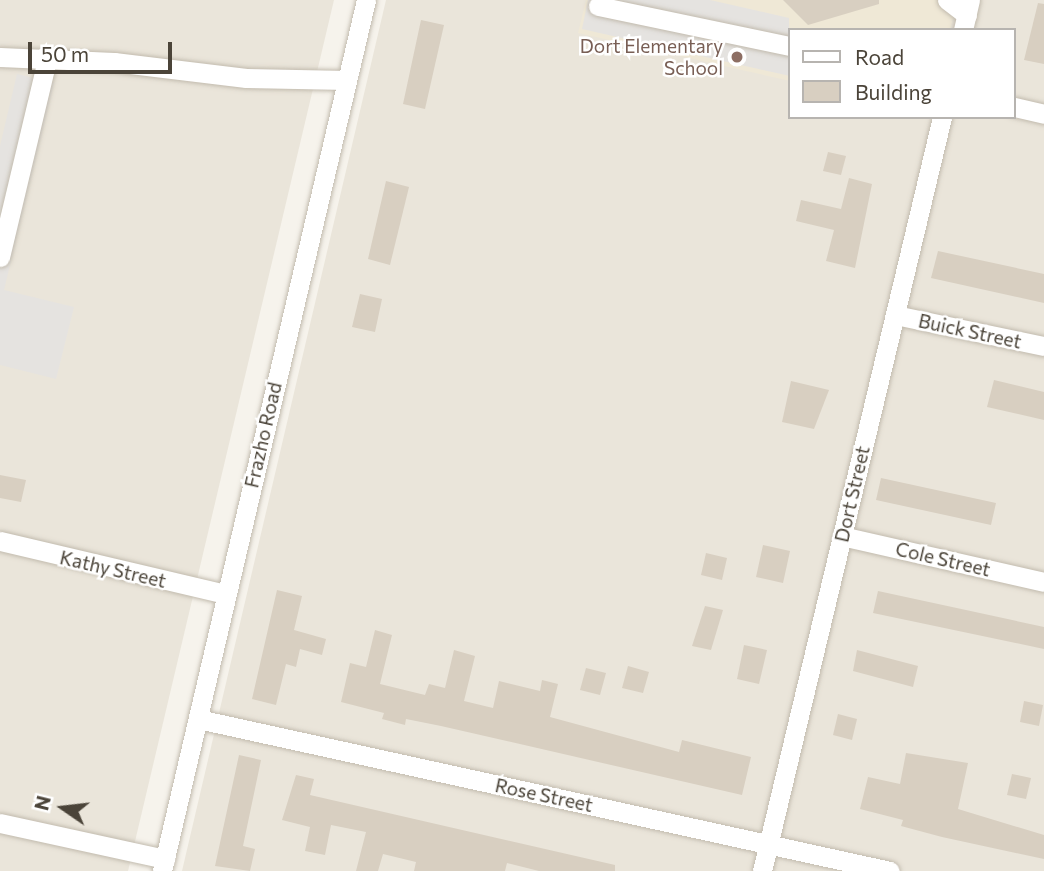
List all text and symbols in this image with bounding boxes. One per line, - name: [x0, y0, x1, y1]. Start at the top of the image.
- scale bar: [32, 28, 175, 72]
- legend: [788, 28, 1016, 119]
- place label: Dort Elementary School: [580, 35, 723, 79]
- text: 50 m: [41, 41, 89, 66]
- text: Road: [855, 44, 904, 69]
- marker: Dort Elementary School: [729, 49, 745, 65]
- text: Building: [855, 79, 932, 104]
- street label: Buick Street: [916, 309, 1024, 353]
- street label: Frazho Road: [240, 380, 286, 490]
- street label: Dort Street: [830, 444, 874, 544]
- street label: Cole Street: [893, 537, 993, 581]
- street label: Kathy Street: [58, 546, 168, 592]
- north arrow: [28, 773, 98, 843]
- street label: Rose Street: [493, 774, 595, 816]
- text: N: [29, 793, 55, 813]

